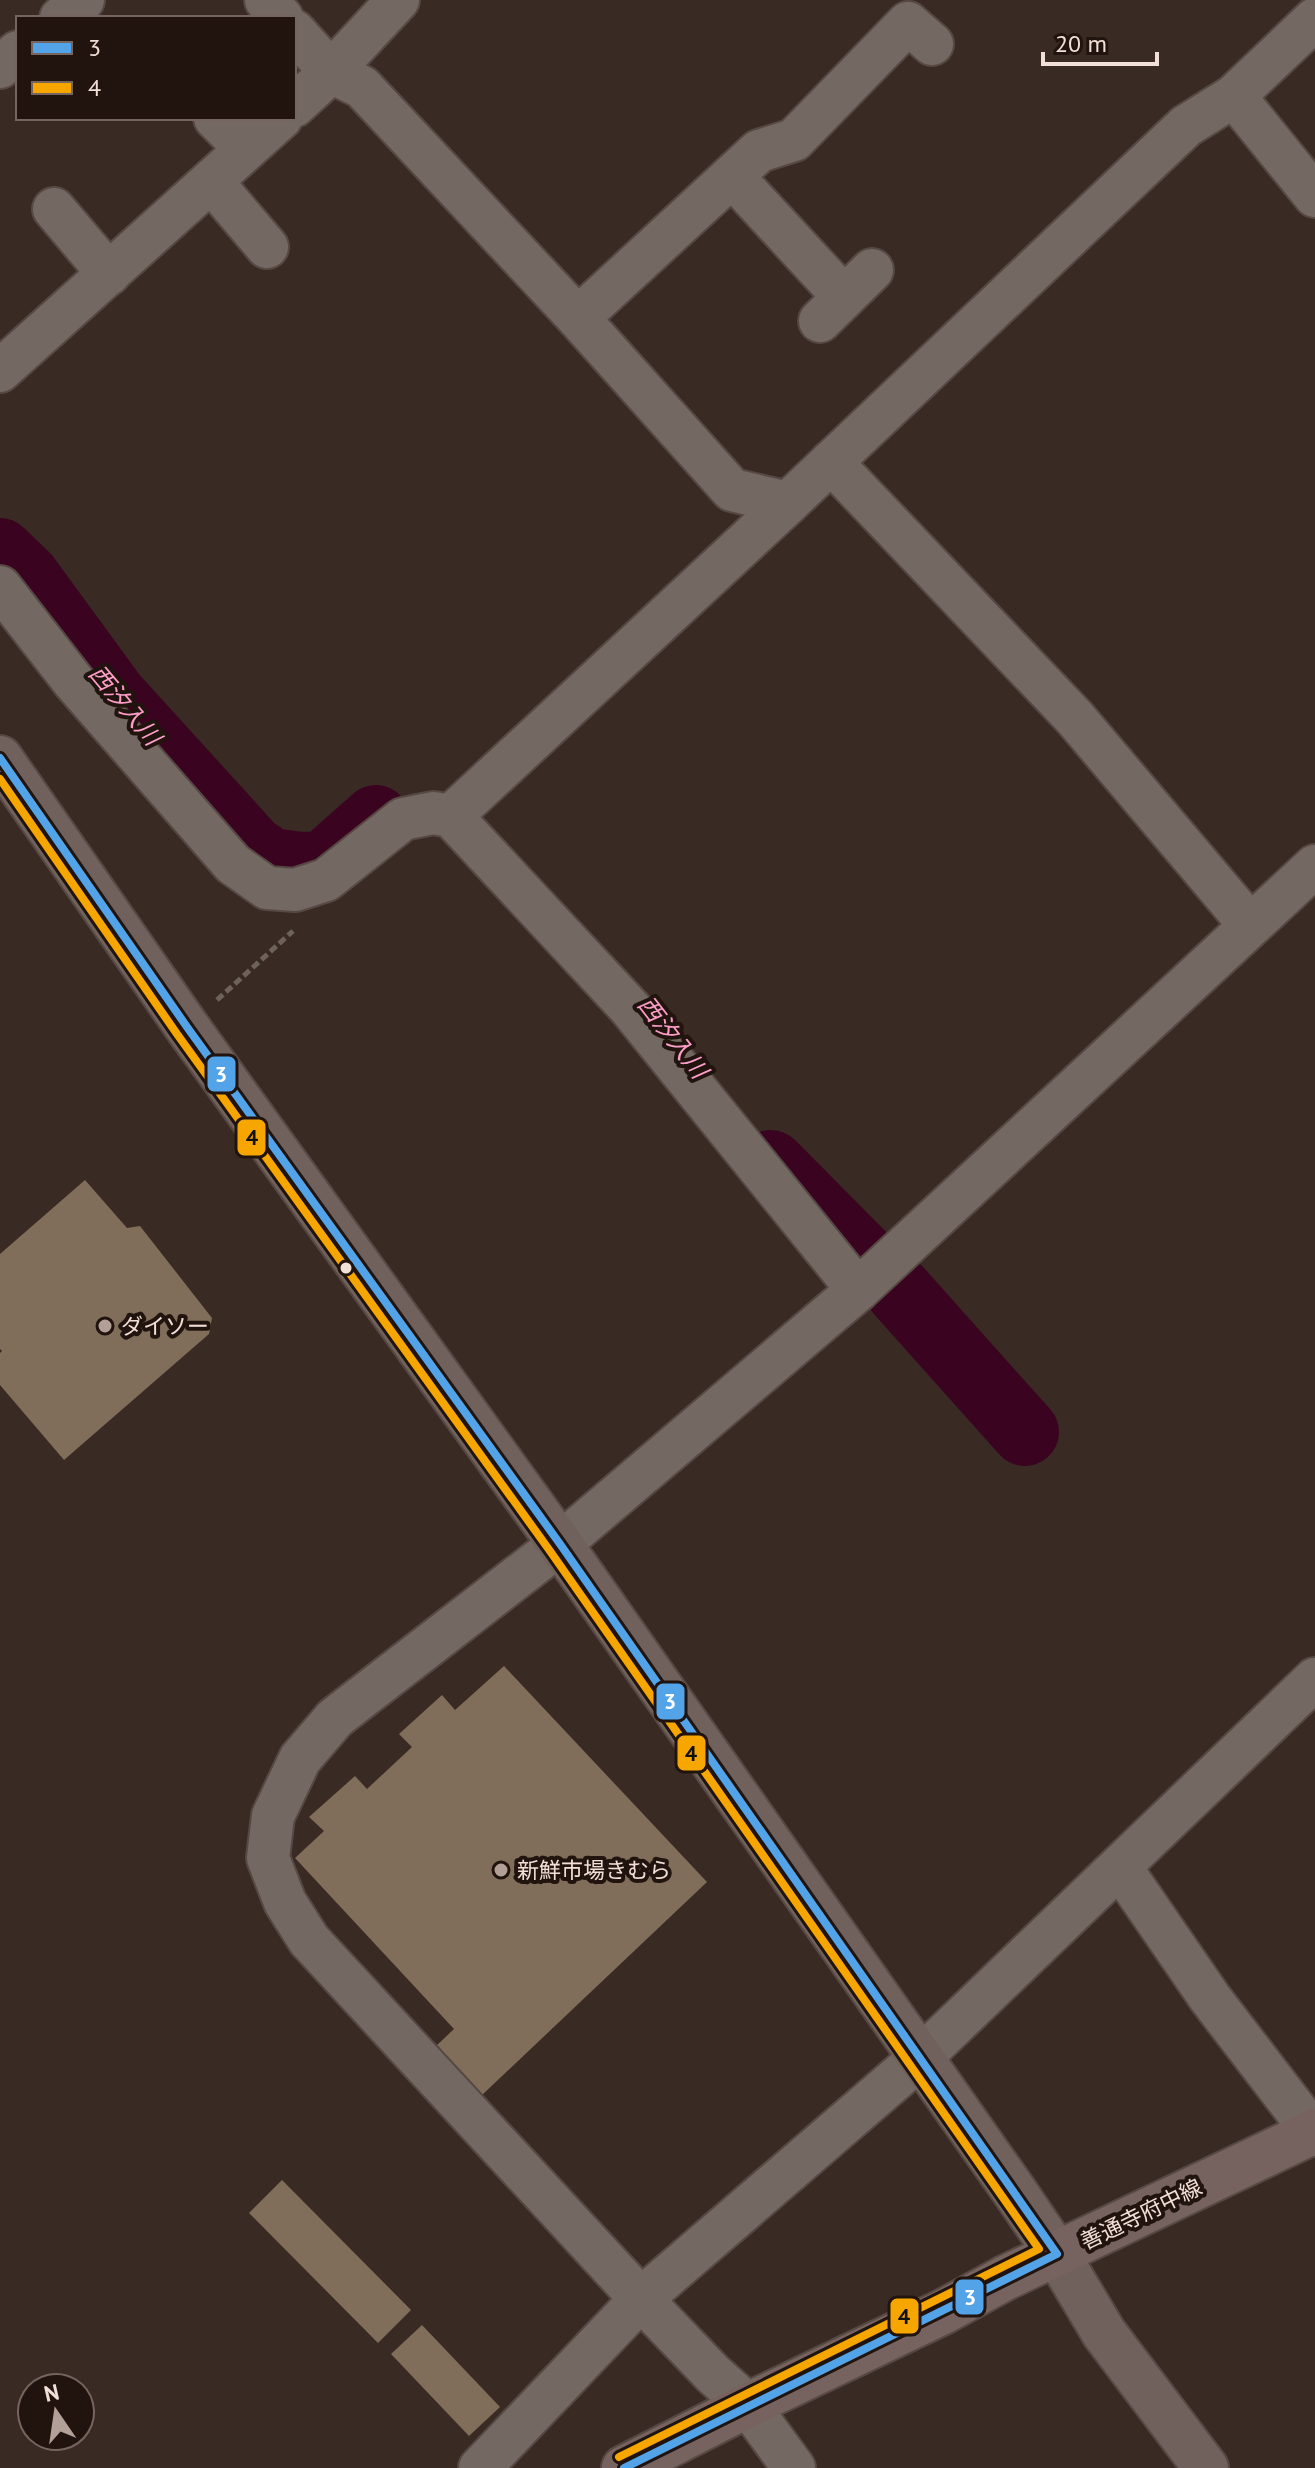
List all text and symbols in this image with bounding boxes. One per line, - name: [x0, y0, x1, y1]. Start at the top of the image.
- legend: [16, 16, 296, 120]
- scale bar: [1043, 16, 1157, 66]
- text: 20 m: [1055, 28, 1107, 59]
- text: 3: [88, 32, 101, 63]
- text: 4: [88, 72, 101, 103]
- water label: 西汐入川: [82, 658, 170, 754]
- water label: 西汐入川: [631, 990, 717, 1087]
- line badge: 3: [206, 1055, 237, 1093]
- text: 3: [215, 1060, 227, 1088]
- line badge: 4: [236, 1118, 267, 1157]
- text: 4: [246, 1123, 259, 1151]
- unlabelled marker: [338, 1260, 354, 1276]
- place label: ダイソー: [121, 1312, 209, 1340]
- marker: ダイソー: [96, 1317, 114, 1335]
- line badge: 3: [655, 1682, 686, 1721]
- text: 3: [664, 1687, 676, 1715]
- line badge: 4: [676, 1734, 707, 1772]
- text: 4: [685, 1739, 698, 1767]
- place label: 新鮮市場きむら: [517, 1856, 671, 1884]
- marker: 新鮮市場きむら: [492, 1861, 510, 1879]
- street label: 善通寺府中線: [1076, 2172, 1206, 2256]
- line badge: 3: [954, 2278, 985, 2316]
- text: 3: [964, 2283, 976, 2311]
- line badge: 4: [889, 2297, 920, 2335]
- text: 4: [898, 2302, 911, 2330]
- north arrow: [16, 2372, 96, 2452]
- text: N: [41, 2377, 62, 2408]

